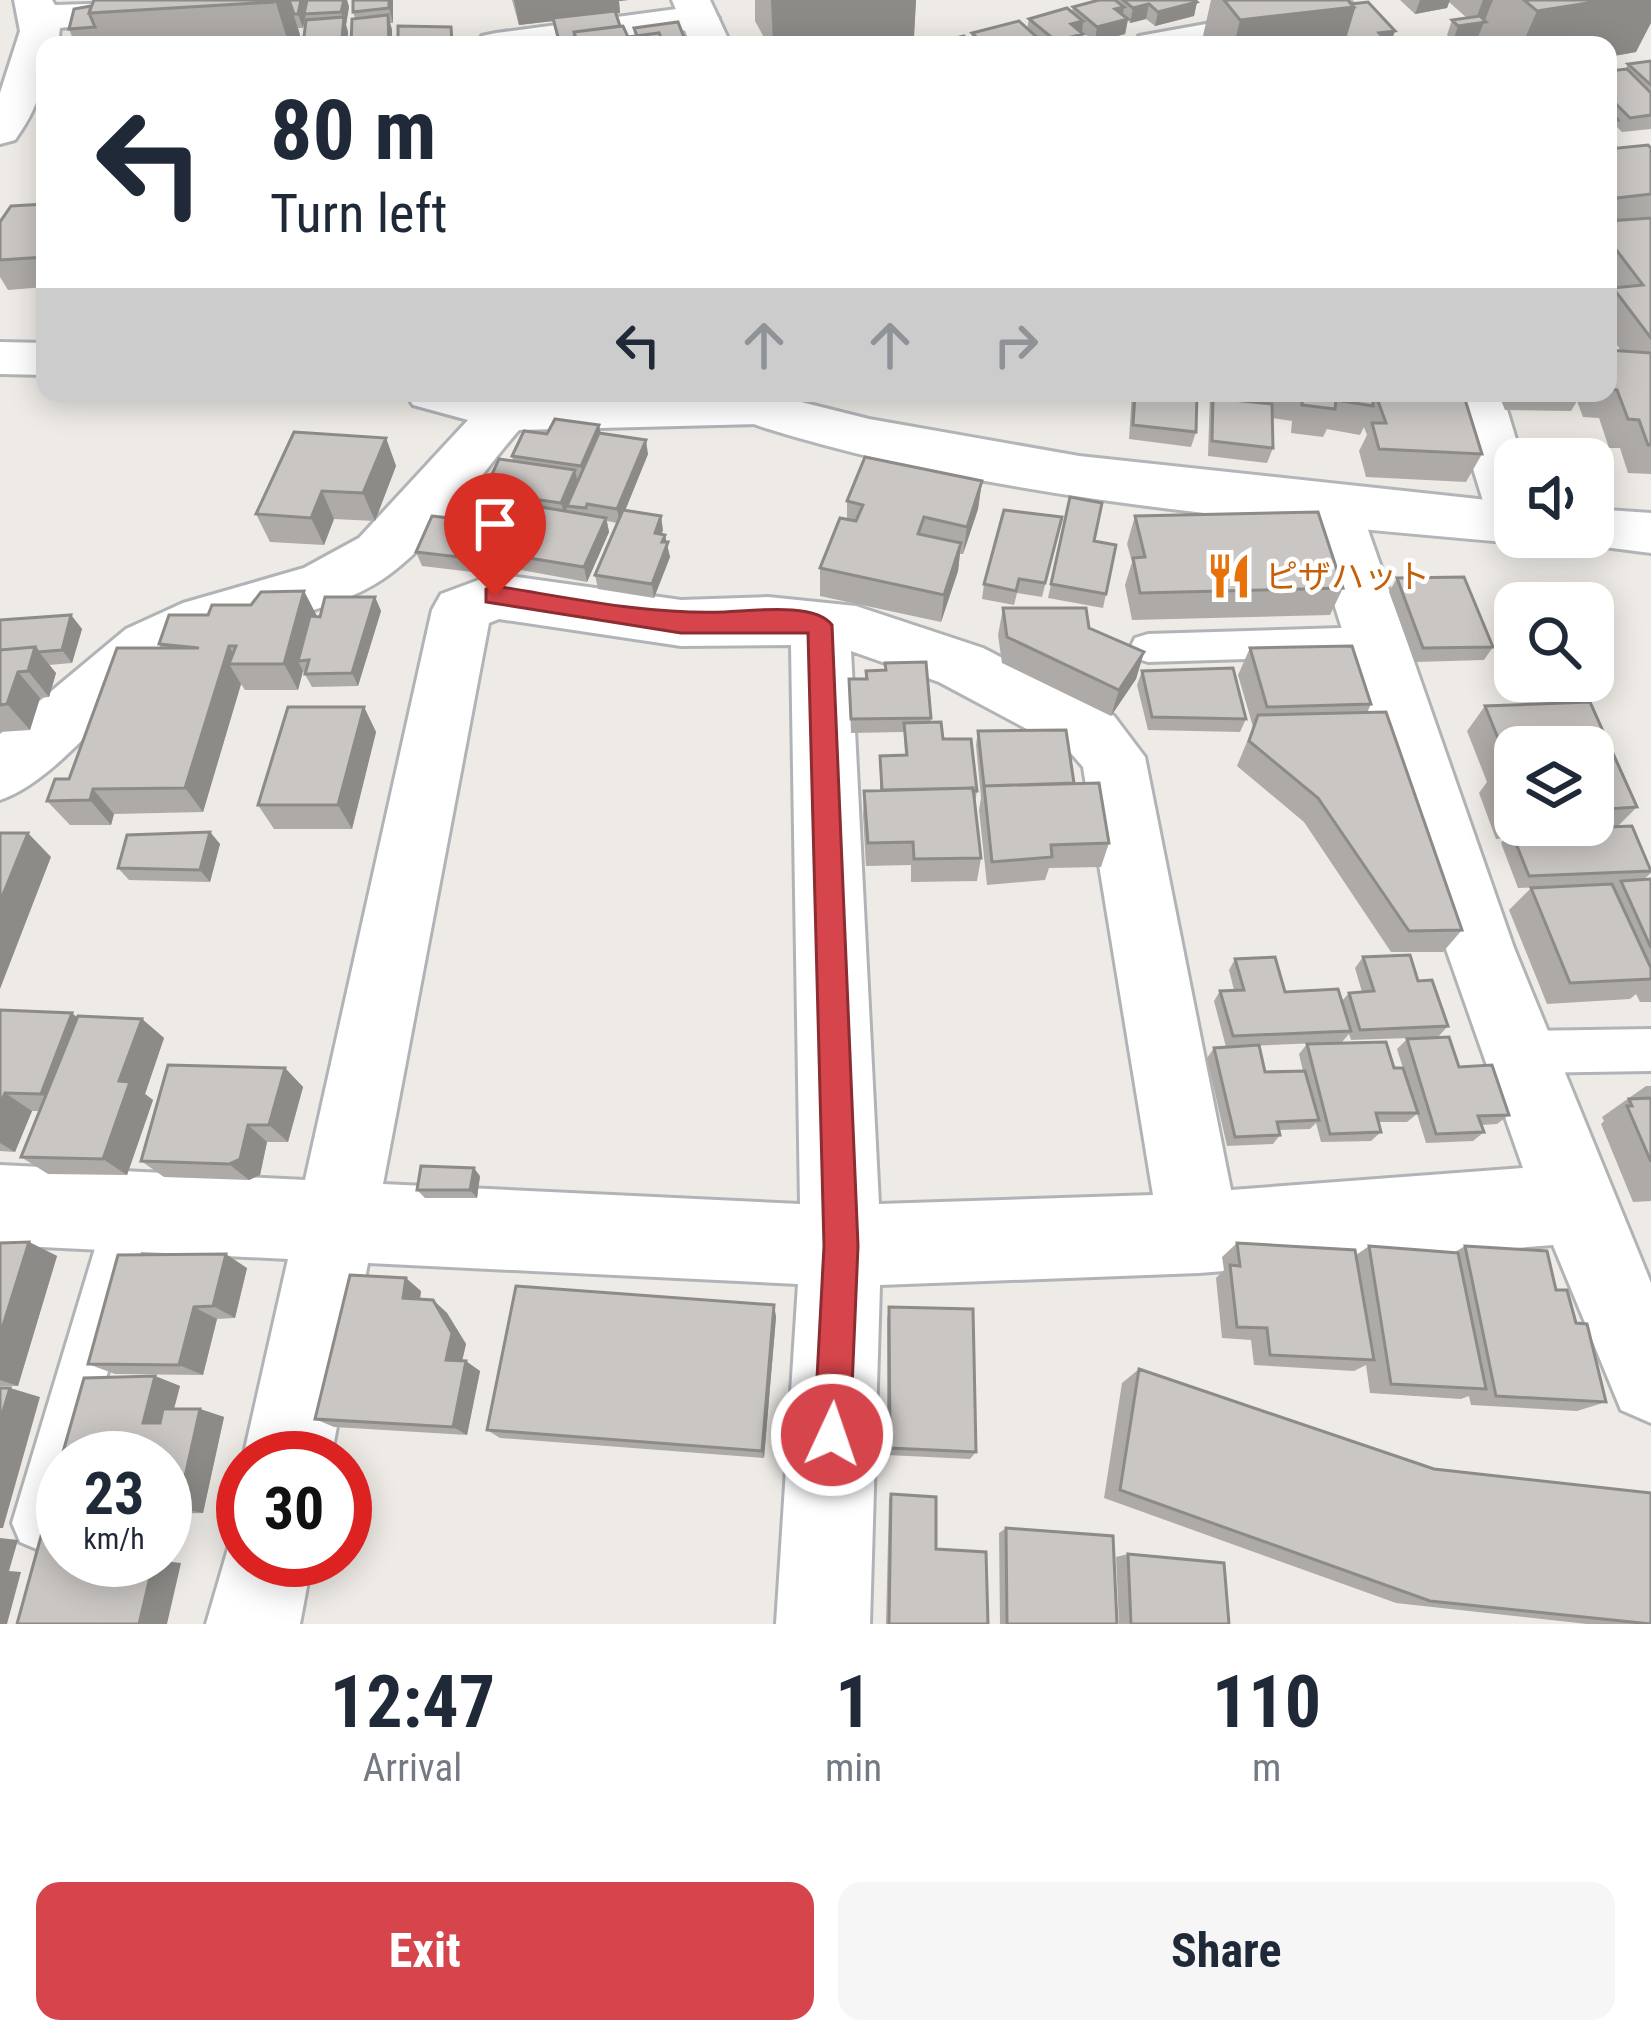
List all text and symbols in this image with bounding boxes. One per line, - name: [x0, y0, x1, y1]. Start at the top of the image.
- text: 80 m: [270, 81, 437, 180]
- icon: left: [72, 84, 228, 240]
- text: Turn left: [270, 182, 447, 245]
- icon: left: [605, 312, 671, 378]
- icon: ahead: [731, 312, 797, 378]
- icon: ahead: [857, 312, 923, 378]
- icon: right: [983, 312, 1049, 378]
- map controls: [1494, 438, 1614, 846]
- button: sound: [1494, 438, 1614, 558]
- pin: [444, 473, 546, 596]
- icon: arrive: [462, 491, 528, 557]
- restaurant icon: ピザハット: [1204, 551, 1254, 601]
- place label: ピザハット: [1265, 557, 1430, 596]
- button: search: [1494, 582, 1614, 702]
- button: layers: [1494, 726, 1614, 846]
- position arrow: [769, 1372, 895, 1498]
- speed limit sign: 30: [216, 1431, 372, 1587]
- text: 23: [84, 1458, 144, 1529]
- text: km/h: [83, 1521, 145, 1556]
- text: 12:47: [330, 1660, 495, 1745]
- text: 1: [835, 1660, 872, 1745]
- text: 110: [1212, 1660, 1321, 1745]
- text: Arrival: [363, 1745, 462, 1791]
- text: min: [825, 1745, 882, 1791]
- text: m: [1252, 1745, 1281, 1791]
- button: Exit: [36, 1882, 814, 2020]
- button: Share: [838, 1882, 1615, 2020]

